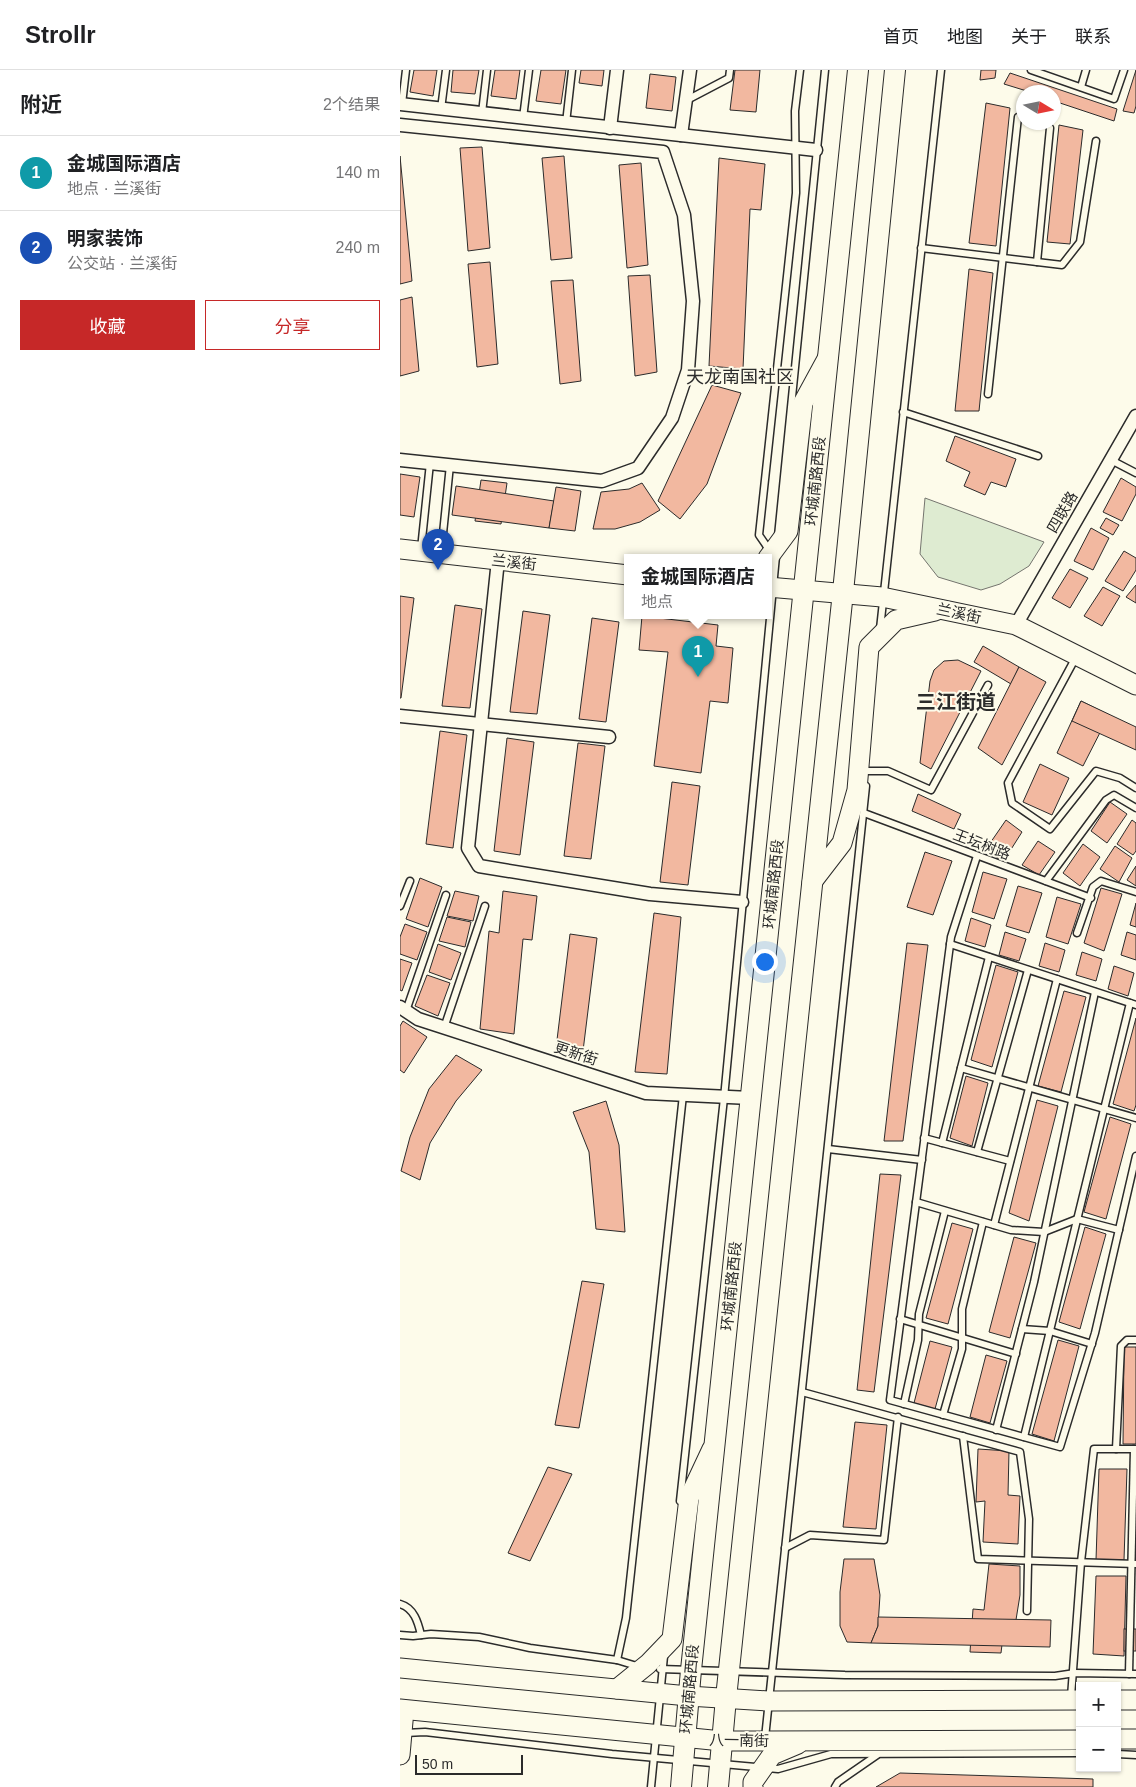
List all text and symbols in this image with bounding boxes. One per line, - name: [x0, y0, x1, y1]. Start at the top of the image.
- text: Strollr: [25, 21, 96, 48]
- text: 首页: [883, 27, 919, 47]
- text: 地图: [947, 27, 983, 47]
- text: 关于: [1011, 27, 1047, 47]
- text: 联系: [1075, 27, 1111, 47]
- north arrow: [1016, 85, 1061, 130]
- text: 附近: [20, 93, 62, 116]
- text: 2个结果: [323, 96, 380, 113]
- text: 金城国际酒店: [67, 153, 181, 174]
- text: 1: [32, 164, 40, 181]
- text: 140 m: [336, 164, 380, 181]
- text: 地点 · 兰溪街: [67, 180, 161, 197]
- text: 明家装饰: [67, 228, 143, 249]
- text: 2: [32, 239, 40, 256]
- text: 240 m: [336, 239, 380, 256]
- text: 公交站 · 兰溪街: [67, 255, 177, 272]
- button: 收藏: [20, 300, 195, 350]
- button: 分享: [205, 300, 380, 350]
- district label: 天龙南国社区: [686, 367, 794, 387]
- street label: 环城南路西段: [802, 435, 828, 527]
- street label: 四联路: [1043, 488, 1081, 536]
- pin: 2: [422, 529, 454, 570]
- street label: 兰溪街: [491, 551, 537, 573]
- popup: [624, 554, 772, 619]
- text: 金城国际酒店: [641, 566, 755, 587]
- text: 地点: [641, 593, 673, 610]
- street label: 兰溪街: [935, 600, 983, 626]
- pin: 1: [682, 636, 714, 677]
- district label: 三江街道: [916, 691, 996, 713]
- street label: 王坛树路: [951, 825, 1013, 863]
- street label: 环城南路西段: [760, 838, 786, 930]
- your location: [752, 949, 778, 975]
- street label: 更新街: [552, 1038, 600, 1068]
- street label: 环城南路西段: [718, 1240, 744, 1332]
- street label: 环城南路西段: [677, 1643, 701, 1735]
- map controls: [1076, 1682, 1121, 1772]
- button: +: [1076, 1682, 1121, 1727]
- button: −: [1076, 1727, 1121, 1772]
- street label: 八一南街: [709, 1731, 769, 1749]
- scale bar: [415, 1752, 522, 1775]
- text: 50 m: [422, 1756, 453, 1772]

